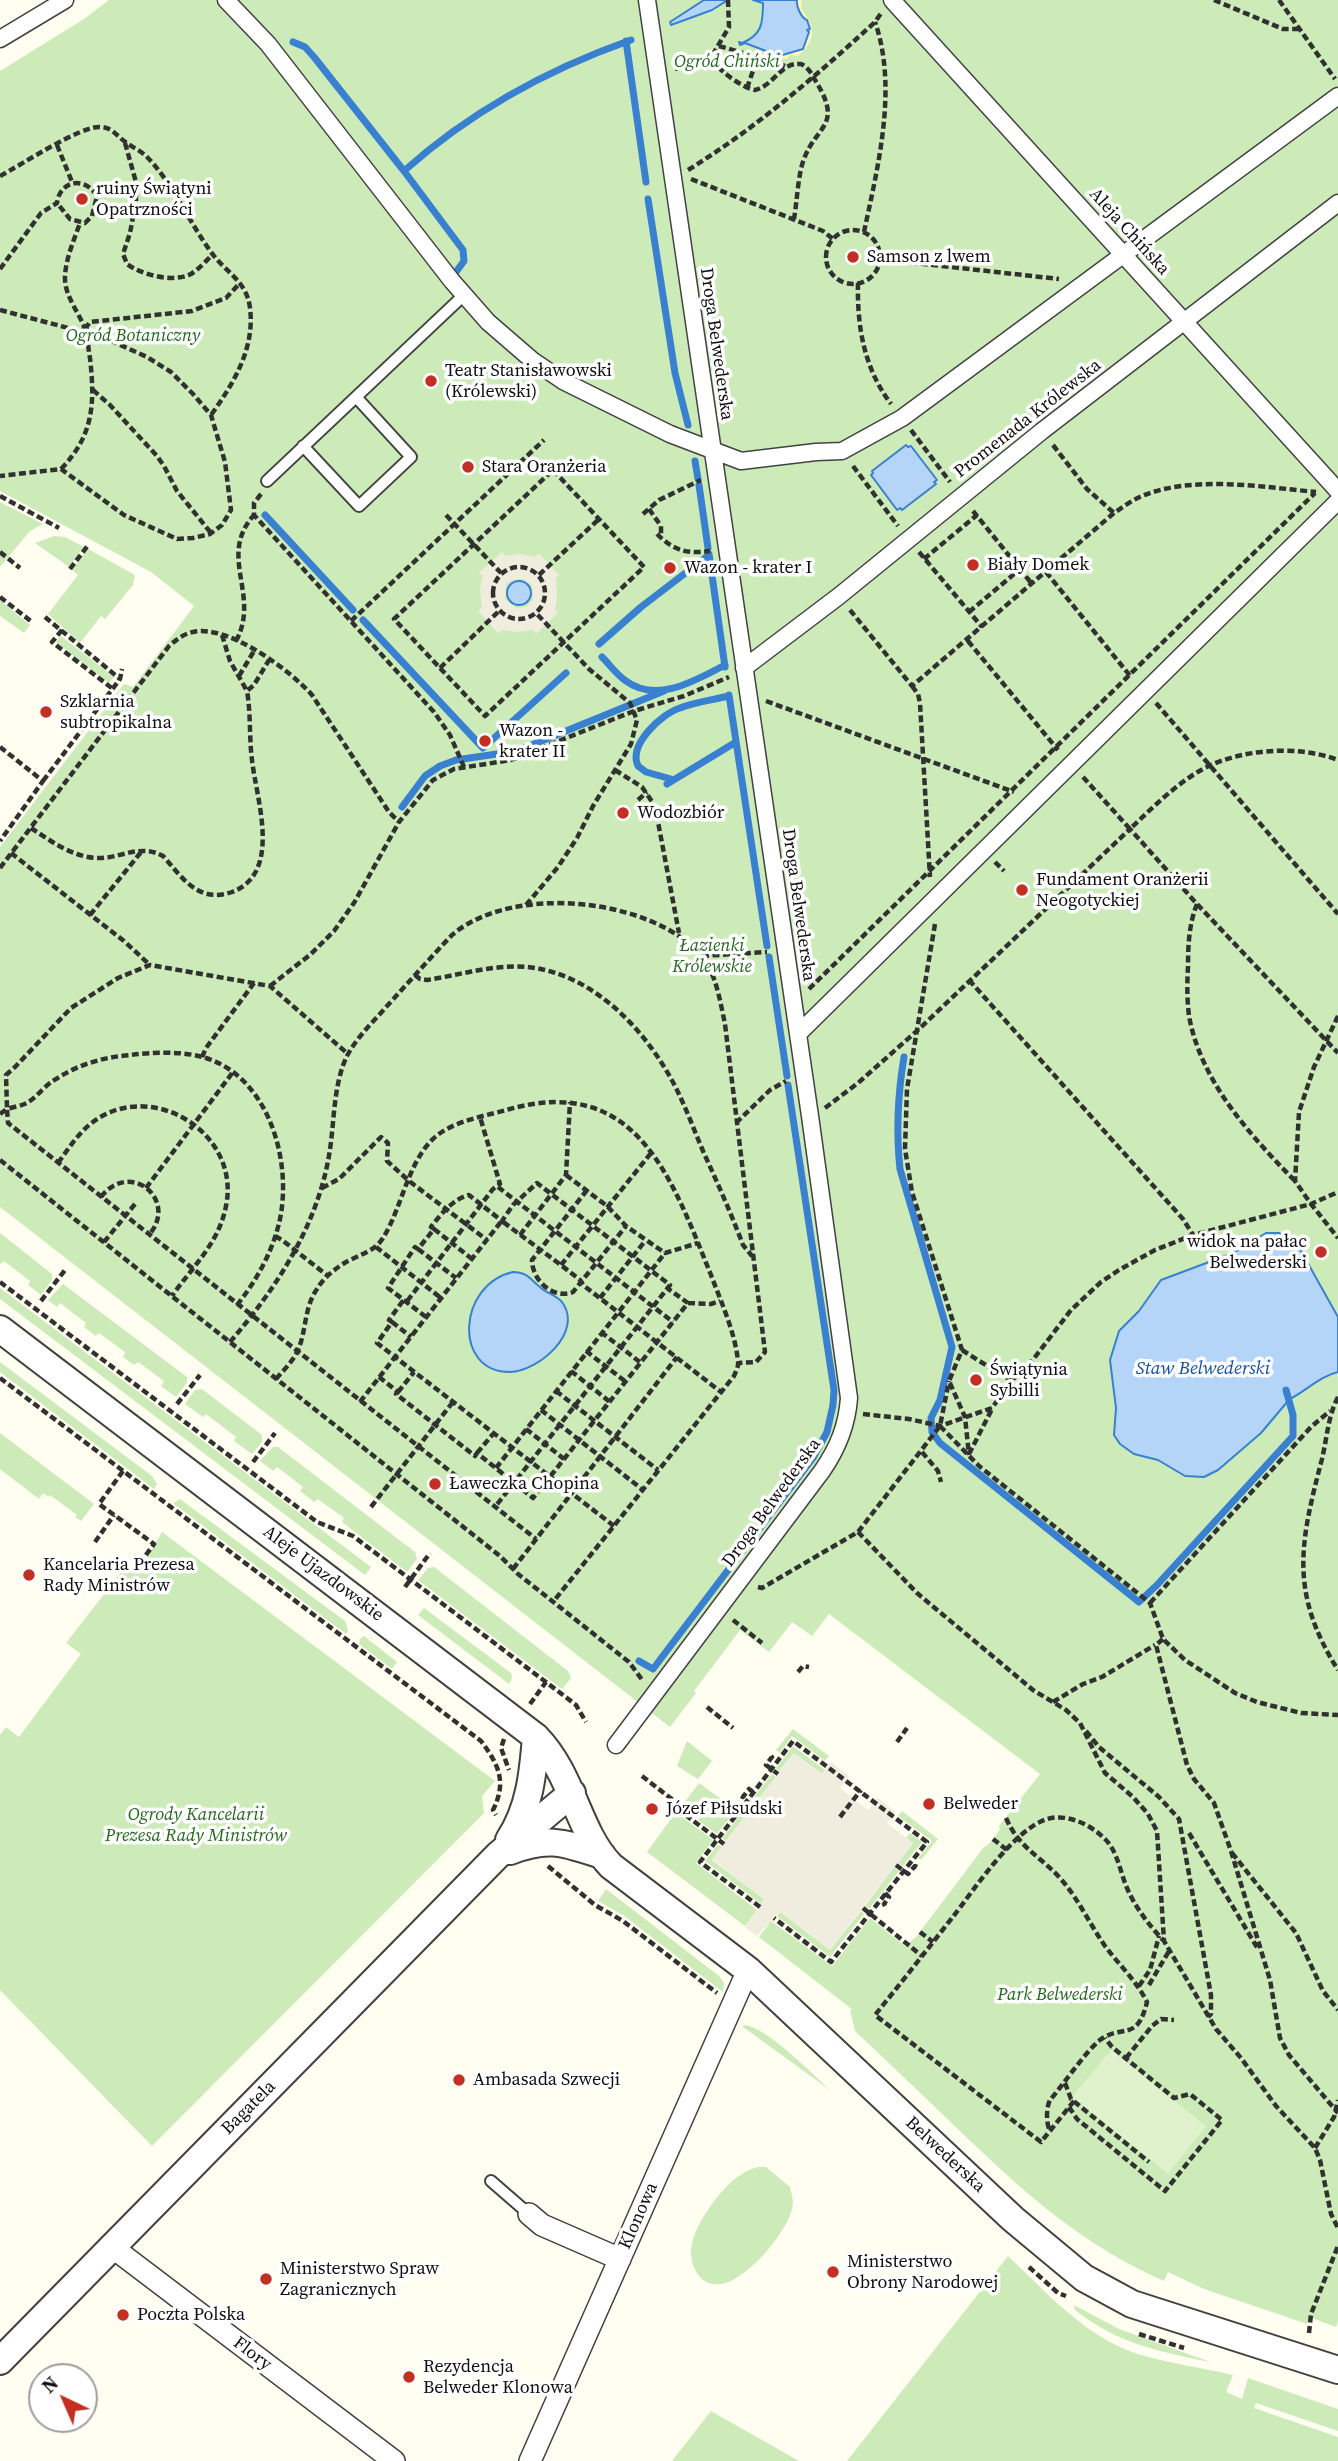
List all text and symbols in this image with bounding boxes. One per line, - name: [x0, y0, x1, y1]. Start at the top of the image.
- park label: Ogród Chiński: [674, 51, 780, 73]
- place label: ruiny Świątyni Opatrzności: [96, 178, 212, 220]
- street label: Aleja Chińska: [1084, 184, 1174, 280]
- marker: ruiny Świątyni Opatrzności: [74, 191, 90, 207]
- place label: Samson z lwem: [867, 246, 991, 268]
- marker: Samson z lwem: [845, 249, 861, 265]
- street label: Droga Belwederska: [695, 266, 737, 422]
- park label: Ogród Botaniczny: [66, 325, 200, 347]
- street label: Promenada Królewska: [950, 355, 1106, 483]
- place label: Teatr Stanisławowski (Królewski): [445, 360, 612, 402]
- marker: Teatr Stanisławowski (Królewski): [423, 373, 439, 389]
- place label: Stara Oranżeria: [482, 456, 606, 478]
- marker: Stara Oranżeria: [460, 459, 476, 475]
- place label: Biały Domek: [987, 554, 1089, 576]
- place label: Wazon - krater I: [684, 557, 812, 579]
- marker: Biały Domek: [965, 557, 981, 573]
- marker: Wazon - krater I: [662, 560, 678, 576]
- place label: Szklarnia subtropikalna: [60, 691, 172, 734]
- marker: Szklarnia subtropikalna: [38, 704, 54, 720]
- place label: Wazon - krater II: [499, 720, 566, 762]
- marker: Wazon - krater II: [477, 733, 493, 749]
- place label: Wodozbiór: [637, 802, 724, 824]
- marker: Wodozbiór: [615, 805, 631, 821]
- street label: Droga Belwederska: [777, 827, 819, 983]
- place label: Fundament Oranżerii Neogotyckiej: [1036, 869, 1209, 912]
- marker: Fundament Oranżerii Neogotyckiej: [1014, 882, 1030, 898]
- park label: Łazienki Królewskie: [672, 935, 752, 978]
- place label: widok na pałac Belwederski: [1187, 1231, 1307, 1274]
- marker: widok na pałac Belwederski: [1313, 1244, 1329, 1260]
- water label: Staw Belwederski: [1136, 1358, 1270, 1380]
- place label: Świątynia Sybilli: [990, 1359, 1068, 1402]
- marker: Świątynia Sybilli: [968, 1372, 984, 1388]
- street label: Droga Belwederska: [718, 1434, 826, 1572]
- place label: Ławeczka Chopina: [449, 1473, 599, 1495]
- marker: Ławeczka Chopina: [427, 1476, 443, 1492]
- street label: Aleje Ujazdowskie: [258, 1522, 388, 1626]
- place label: Kancelaria Prezesa Rady Ministrów: [43, 1554, 195, 1596]
- marker: Kancelaria Prezesa Rady Ministrów: [21, 1567, 37, 1583]
- place label: Belweder: [943, 1793, 1018, 1815]
- marker: Belweder: [921, 1796, 937, 1812]
- place label: Józef Piłsudski: [666, 1798, 783, 1820]
- marker: Józef Piłsudski: [644, 1801, 660, 1817]
- park label: Ogrody Kancelarii Prezesa Rady Ministrów: [105, 1804, 287, 1846]
- park label: Park Belwederski: [997, 1984, 1123, 2006]
- place label: Ambasada Szwecji: [473, 2069, 620, 2091]
- marker: Ambasada Szwecji: [451, 2072, 467, 2088]
- street label: Bagatela: [217, 2076, 281, 2140]
- street label: Belwederska: [901, 2112, 989, 2198]
- street label: Klonowa: [615, 2179, 663, 2253]
- place label: Ministerstwo Obrony Narodowej: [847, 2251, 998, 2294]
- place label: Ministerstwo Spraw Zagranicznych: [280, 2258, 439, 2300]
- marker: Ministerstwo Obrony Narodowej: [825, 2264, 841, 2280]
- marker: Ministerstwo Spraw Zagranicznych: [258, 2271, 274, 2287]
- place label: Poczta Polska: [137, 2304, 245, 2326]
- marker: Poczta Polska: [115, 2307, 131, 2323]
- street label: Flory: [228, 2333, 276, 2375]
- place label: Rezydencja Belweder Klonowa: [423, 2356, 573, 2398]
- north arrow: [28, 2363, 98, 2433]
- marker: Rezydencja Belweder Klonowa: [401, 2369, 417, 2385]
- text: N: [36, 2370, 64, 2398]

